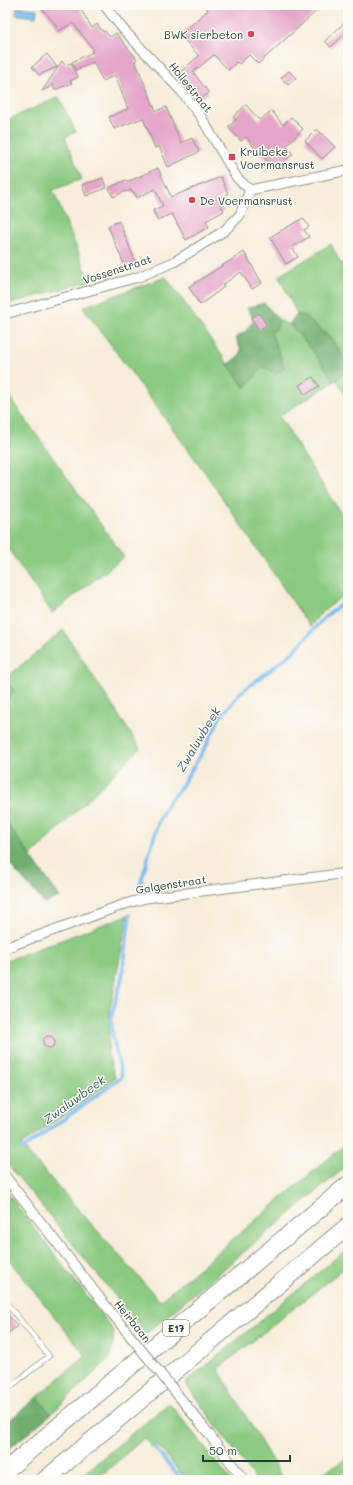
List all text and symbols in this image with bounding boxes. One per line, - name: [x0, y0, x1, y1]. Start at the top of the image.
- place label: BWK sierbeton: [164, 27, 243, 42]
- marker: BWK sierbeton: [246, 29, 256, 39]
- street label: Hollestraat: [166, 59, 216, 116]
- place label: Kruibeke Voermansrust: [240, 144, 315, 172]
- marker: Kruibeke Voermansrust: [227, 152, 237, 162]
- place label: De Voermansrust: [200, 193, 293, 208]
- marker: De Voermansrust: [187, 195, 197, 205]
- street label: Vossenstraat: [81, 251, 153, 287]
- water label: Zwaluwbeek: [172, 703, 224, 774]
- street label: Galgenstraat: [135, 871, 208, 897]
- water label: Zwaluwbeek: [40, 1071, 109, 1127]
- street label: Heirbaan: [111, 1297, 155, 1345]
- road number: E17: [163, 1320, 189, 1336]
- scale bar: [203, 1437, 290, 1463]
- text: 50 m: [209, 1442, 237, 1458]

